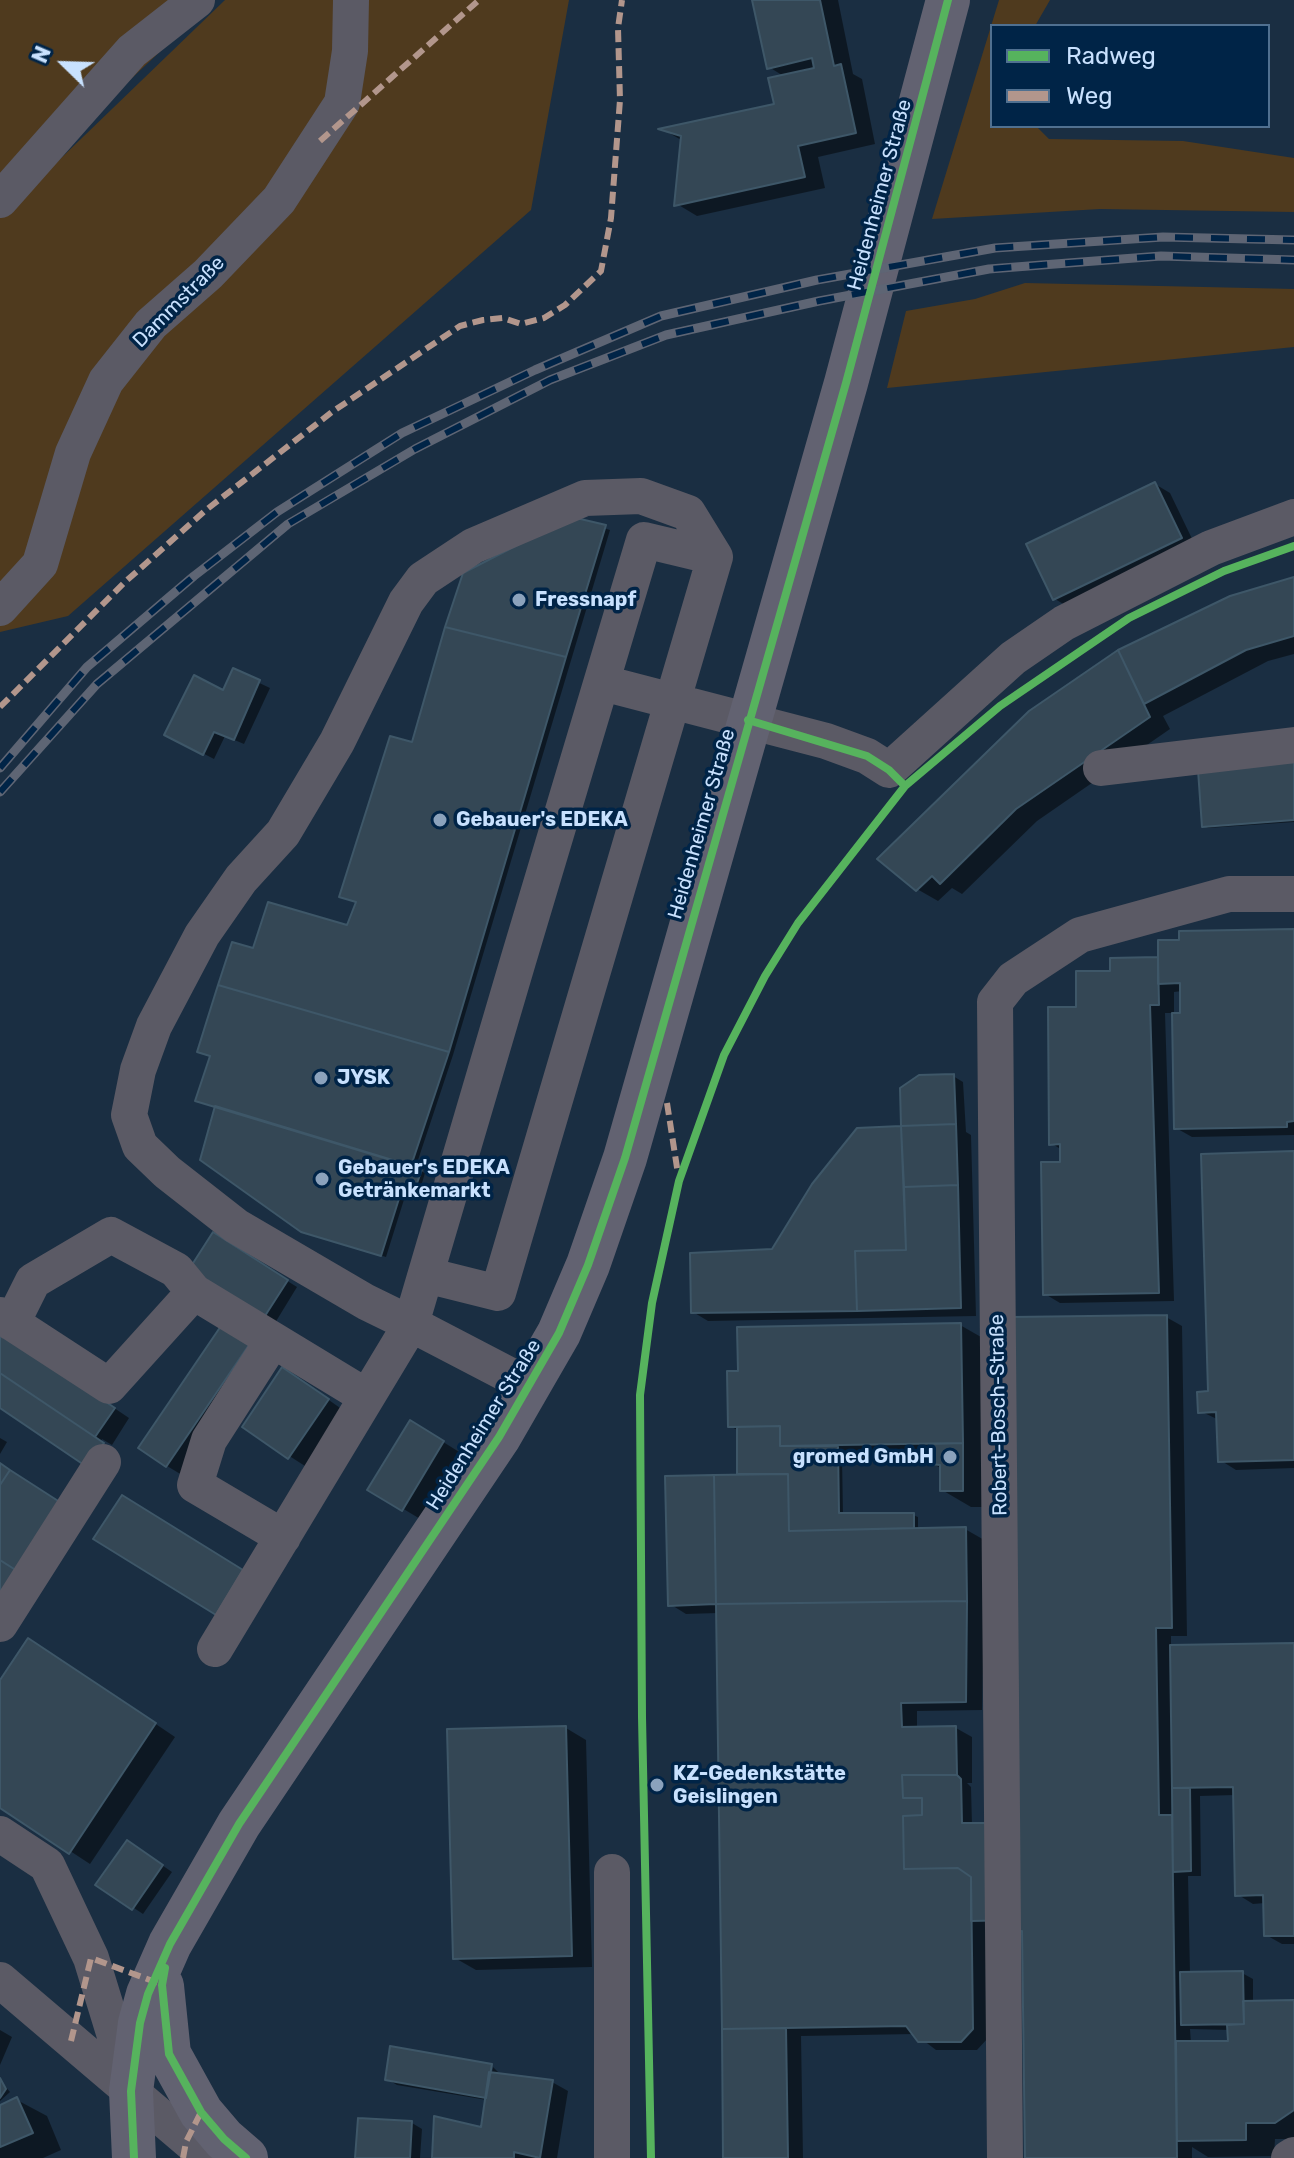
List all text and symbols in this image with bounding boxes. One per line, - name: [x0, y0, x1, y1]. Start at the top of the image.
- north arrow: [24, 24, 104, 104]
- legend: [990, 24, 1270, 128]
- text: N: [26, 42, 57, 67]
- text: Radweg: [1066, 42, 1156, 70]
- text: Weg: [1066, 82, 1113, 110]
- street label: Heidenheimer Straße: [843, 97, 917, 293]
- street label: Dammstraße: [128, 251, 230, 353]
- place label: Fressnapf: [535, 588, 636, 612]
- marker: Fressnapf: [510, 591, 528, 609]
- street label: Heidenheimer Straße: [663, 726, 741, 922]
- place label: Gebauer's EDEKA: [456, 808, 628, 832]
- marker: Gebauer's EDEKA: [431, 811, 449, 829]
- place label: JYSK: [337, 1066, 390, 1090]
- marker: JYSK: [312, 1069, 330, 1087]
- place label: Gebauer's EDEKA Getränkemarkt: [338, 1156, 510, 1203]
- marker: Gebauer's EDEKA Getränkemarkt: [313, 1170, 331, 1188]
- street label: Robert-Bosch-Straße: [985, 1314, 1013, 1516]
- street label: Heidenheimer Straße: [422, 1335, 546, 1515]
- place label: gromed GmbH: [793, 1445, 934, 1469]
- marker: gromed GmbH: [941, 1448, 959, 1466]
- place label: KZ-Gedenkstätte Geislingen: [673, 1762, 846, 1809]
- marker: KZ-Gedenkstätte Geislingen: [648, 1776, 666, 1794]

